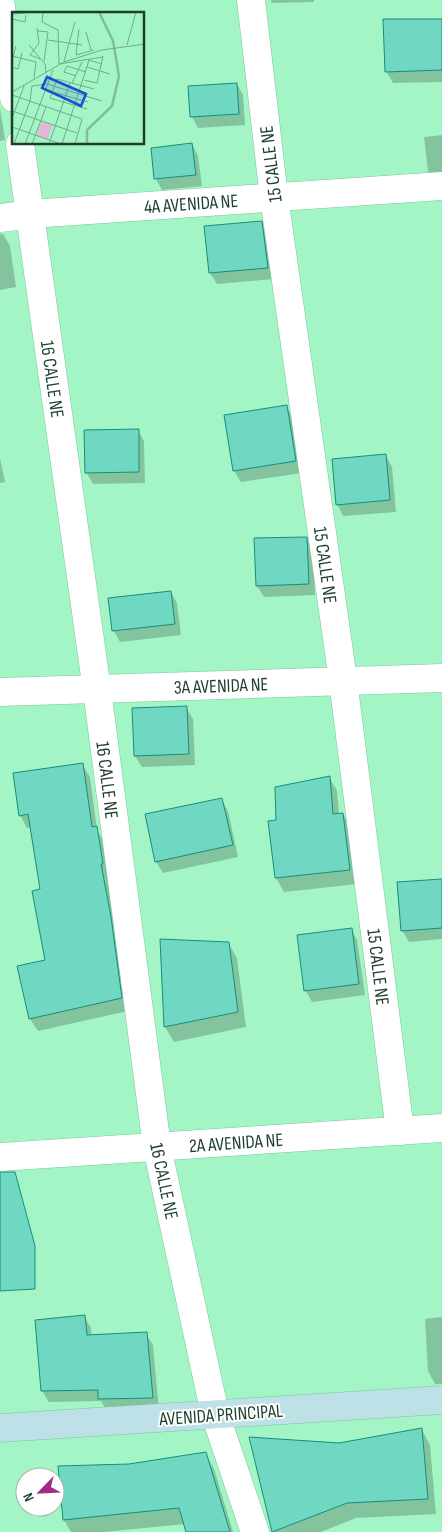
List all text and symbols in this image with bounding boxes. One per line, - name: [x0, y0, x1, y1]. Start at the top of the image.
- inset map: [12, 12, 145, 145]
- street label: 15 CALLE NE: [255, 124, 288, 203]
- street label: 4A AVENIDA NE: [143, 190, 239, 219]
- street label: 16 CALLE NE: [35, 339, 68, 419]
- street label: 15 CALLE NE: [308, 525, 341, 605]
- street label: 3A AVENIDA NE: [173, 673, 269, 700]
- street label: 16 CALLE NE: [90, 740, 123, 820]
- street label: 15 CALLE NE: [361, 928, 394, 1007]
- street label: 2A AVENIDA NE: [188, 1129, 284, 1158]
- street label: 16 CALLE NE: [144, 1141, 183, 1222]
- street label: AVENIDA PRINCIPAL: [158, 1400, 284, 1431]
- north arrow: [15, 1467, 65, 1517]
- text: N: [19, 1490, 38, 1504]

